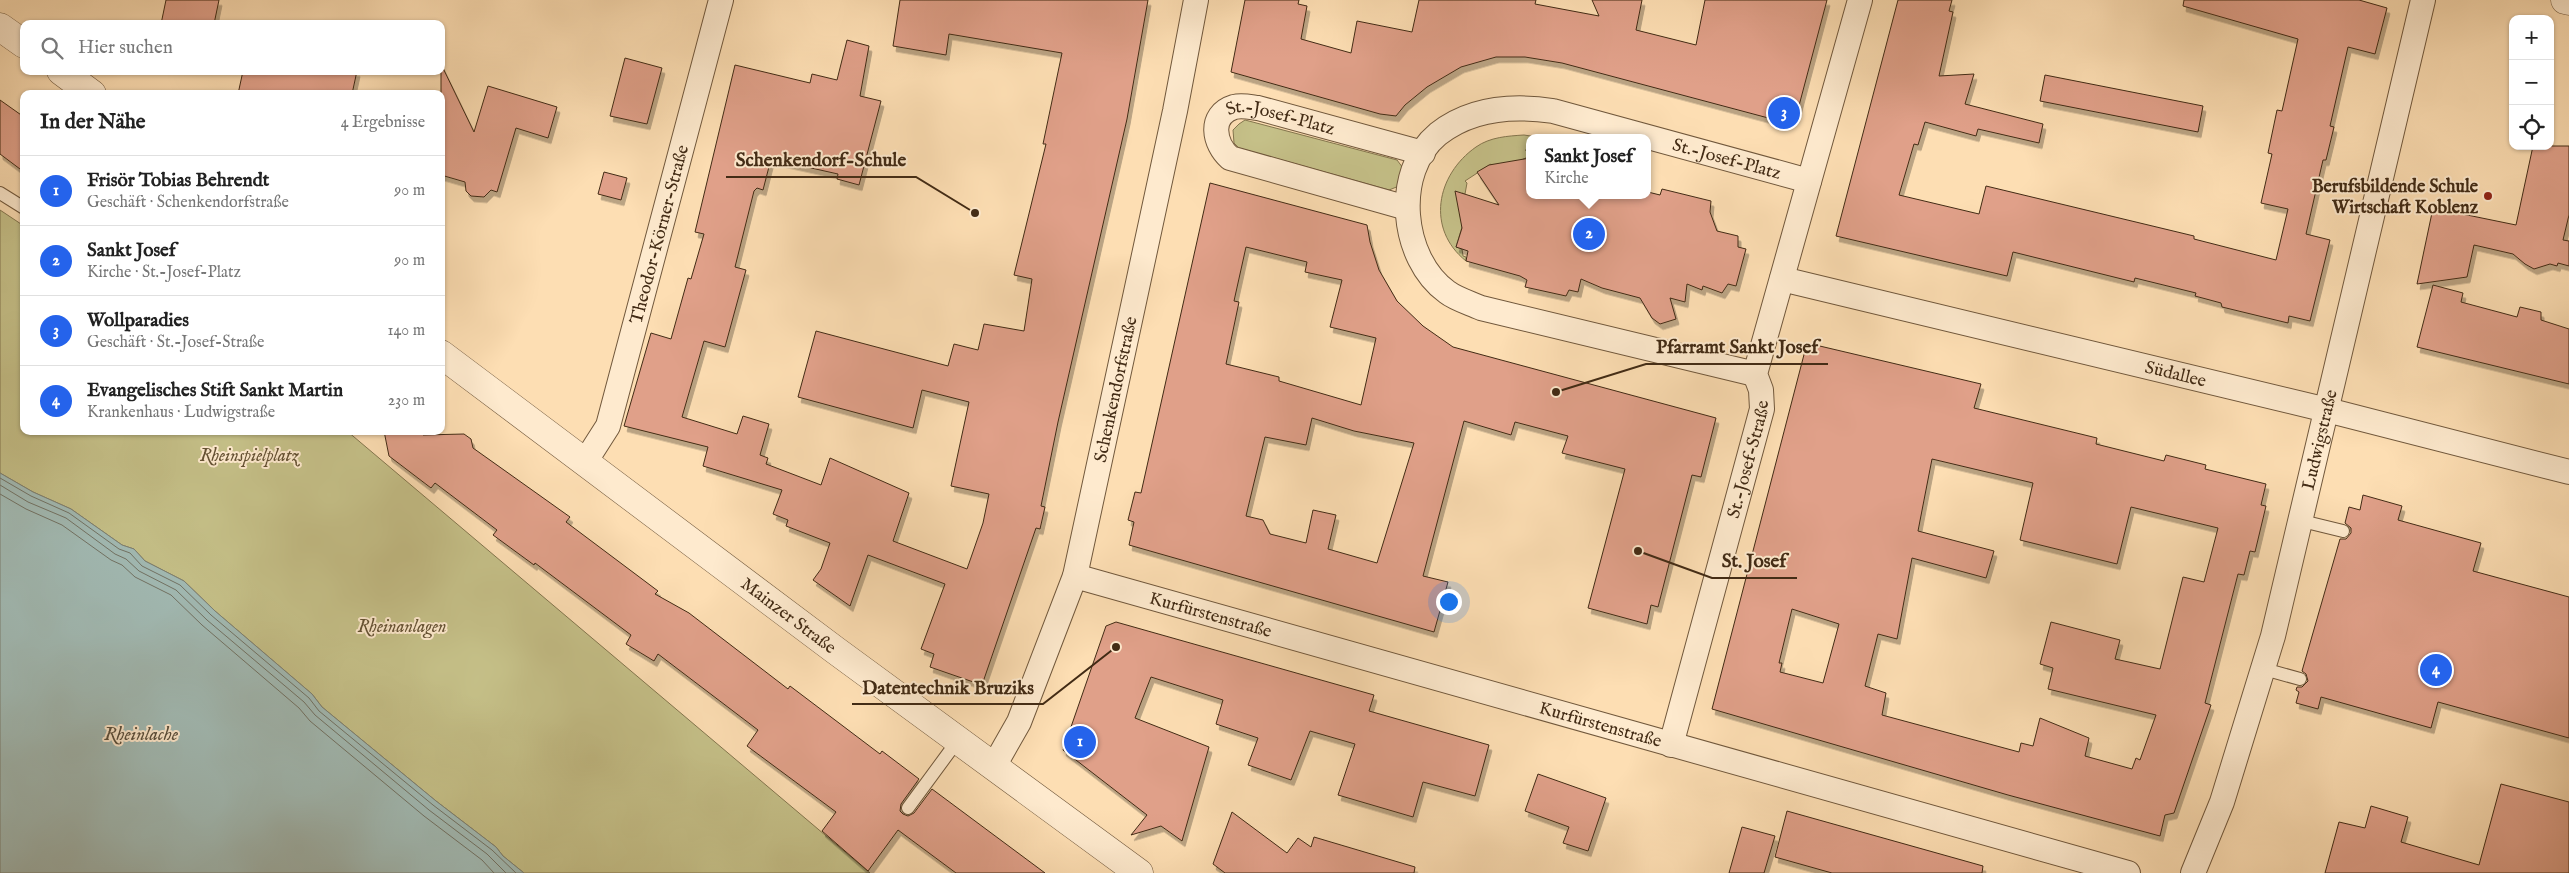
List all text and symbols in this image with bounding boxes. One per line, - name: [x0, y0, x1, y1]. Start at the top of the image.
- map controls: [2509, 15, 2554, 150]
- button: +: [2509, 15, 2554, 60]
- search box: [20, 20, 445, 75]
- icon: search: [38, 34, 66, 62]
- text: Hier suchen: [78, 36, 173, 60]
- button: −: [2509, 60, 2554, 105]
- pin: 3: [1768, 94, 1800, 132]
- street label: St.-Josef-Platz: [1223, 96, 1337, 141]
- button: locate: [2509, 105, 2554, 150]
- text: In der Nähe: [40, 109, 146, 136]
- text: 4 Ergebnisse: [341, 113, 425, 133]
- popup: [1526, 134, 1651, 199]
- street label: St.-Josef-Platz: [1670, 134, 1783, 186]
- street label: Theodor-Körner-Straße: [626, 143, 695, 327]
- callout: Schenkendorf-Schule: [726, 143, 916, 177]
- text: Sankt Josef: [1544, 145, 1633, 169]
- text: Schenkendorf-Schule: [736, 149, 906, 173]
- text: Frisör Tobias Behrendt: [87, 169, 269, 193]
- text: Kirche: [1544, 169, 1589, 189]
- place label: Berufsbildende Schule Wirtschaft Koblenz: [2312, 176, 2479, 220]
- text: 1: [53, 181, 59, 201]
- text: 90 m: [394, 181, 425, 201]
- marker: Berufsbildende Schule Wirtschaft Koblenz: [2482, 190, 2494, 202]
- text: Geschäft · Schenkendorfstraße: [87, 193, 289, 213]
- pin: 2: [1573, 215, 1605, 253]
- text: Sankt Josef: [87, 239, 176, 263]
- text: 2: [52, 251, 60, 271]
- text: 90 m: [394, 251, 425, 271]
- text: Kirche · St.-Josef-Platz: [87, 263, 241, 283]
- text: Wollparadies: [87, 309, 189, 333]
- street label: Schenkendorfstraße: [1090, 314, 1143, 465]
- text: 3: [53, 321, 59, 341]
- text: 140 m: [387, 321, 425, 341]
- callout: Pfarramt Sankt Josef: [1646, 330, 1828, 364]
- text: Geschäft · St.-Josef-Straße: [87, 333, 264, 353]
- text: Pfarramt Sankt Josef: [1656, 336, 1821, 360]
- street label: Südallee: [2142, 357, 2208, 394]
- text: Evangelisches Stift Sankt Martin: [87, 379, 343, 403]
- street label: Ludwigstraße: [2298, 388, 2344, 493]
- text: 4: [52, 391, 60, 411]
- text: 230 m: [388, 391, 425, 411]
- street label: St.-Josef-Straße: [1723, 400, 1775, 521]
- text: Krankenhaus · Ludwigstraße: [87, 403, 275, 423]
- park label: Rheinspielplatz: [200, 445, 301, 468]
- callout: St. Josef: [1712, 544, 1797, 578]
- text: St. Josef: [1722, 550, 1789, 574]
- street label: Mainzer Straße: [736, 573, 840, 660]
- street label: Kurfürstenstraße: [1146, 588, 1274, 644]
- your location: [1436, 589, 1462, 615]
- park label: Rheinanlagen: [358, 616, 446, 639]
- pin: 4: [2420, 651, 2452, 689]
- callout: Datentechnik Bruziks: [852, 670, 1043, 704]
- text: Datentechnik Bruziks: [862, 677, 1034, 701]
- street label: Kurfürstenstraße: [1536, 697, 1664, 754]
- water label: Rheinlache: [104, 723, 179, 747]
- pin: 1: [1064, 723, 1096, 761]

